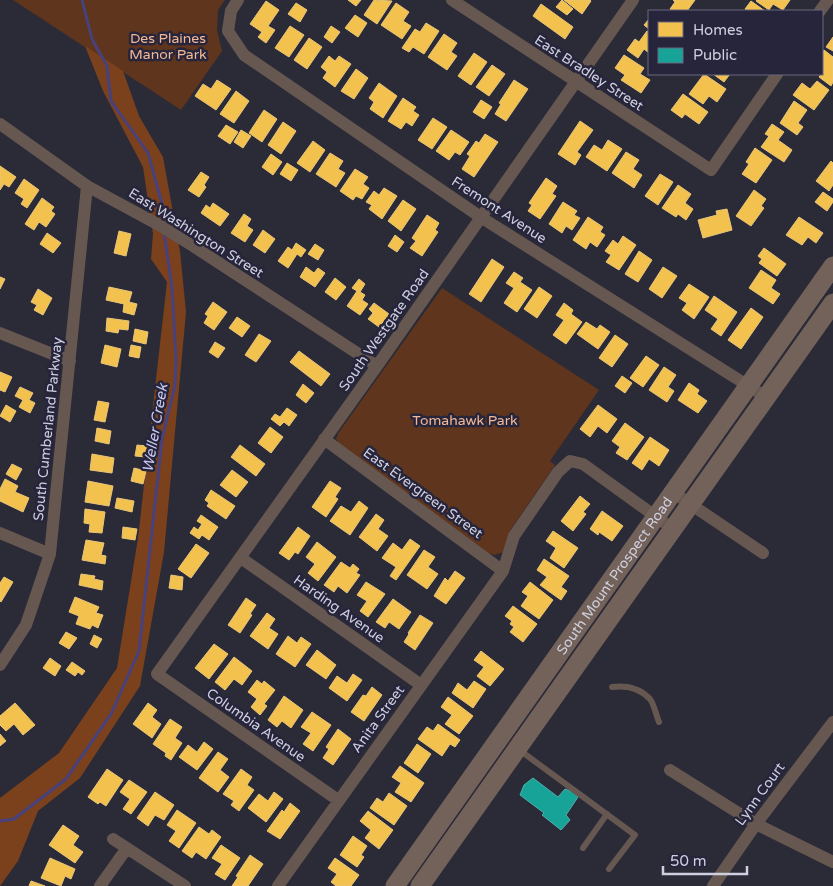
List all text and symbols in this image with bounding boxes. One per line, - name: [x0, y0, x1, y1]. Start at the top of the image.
- legend: [648, 10, 823, 75]
- text: Homes: [693, 21, 743, 39]
- park label: Des Plaines Manor Park: [129, 30, 207, 63]
- street label: East Bradley Street: [531, 31, 647, 115]
- text: Public: [693, 46, 737, 64]
- street label: Fremont Avenue: [448, 173, 550, 247]
- street label: East Washington Street: [125, 184, 267, 282]
- street label: South Westgate Road: [335, 266, 433, 394]
- street label: South Cumberland Parkway: [30, 336, 66, 522]
- water label: Weller Creek: [138, 381, 172, 474]
- park label: Tomahawk Park: [412, 412, 518, 429]
- street label: East Evergreen Street: [360, 444, 487, 542]
- street label: South Mount Prospect Road: [553, 494, 676, 658]
- street label: Harding Avenue: [290, 571, 388, 647]
- street label: Anita Street: [348, 681, 409, 756]
- street label: Columbia Avenue: [203, 685, 309, 766]
- street label: Lynn Court: [732, 759, 789, 829]
- scale bar: [663, 844, 747, 876]
- text: 50 m: [670, 852, 707, 870]

